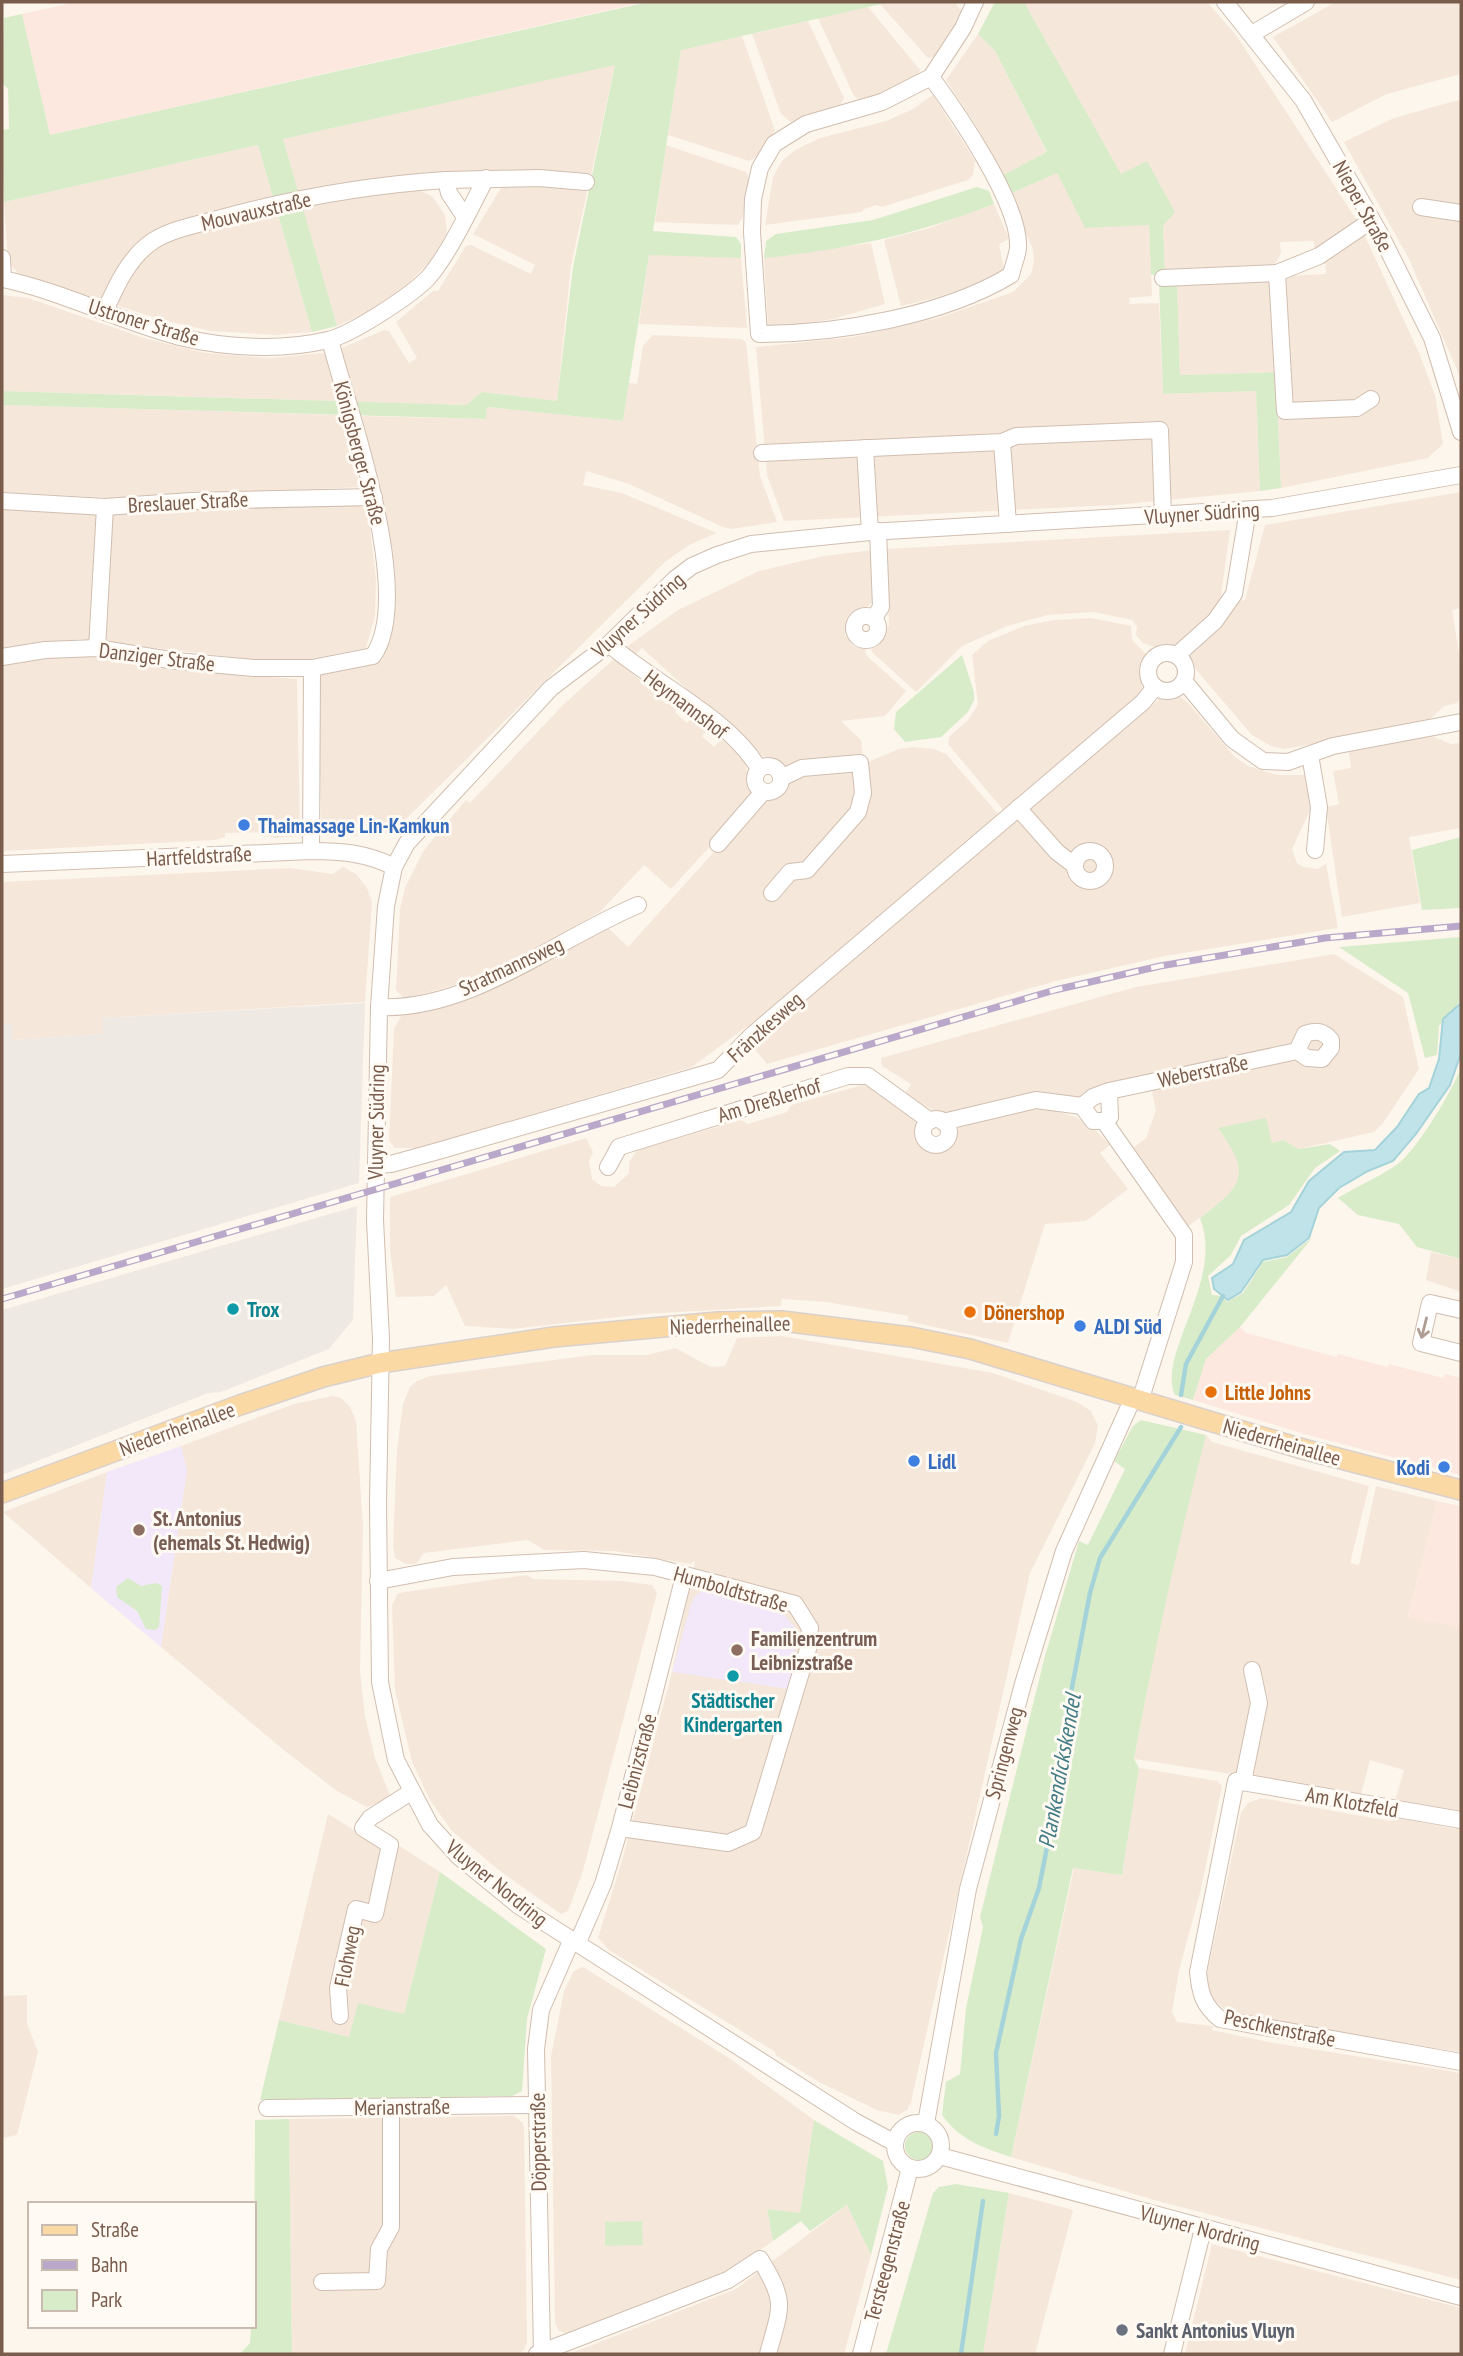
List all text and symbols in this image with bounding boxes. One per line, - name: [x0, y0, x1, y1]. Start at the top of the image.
- street label: Nieper Straße: [1327, 156, 1399, 256]
- street label: Mouvauxstraße: [198, 185, 314, 237]
- street label: Ustroner Straße: [85, 292, 203, 352]
- street label: Königsberger Straße: [328, 378, 392, 528]
- street label: Breslauer Straße: [127, 485, 249, 519]
- street label: Vluyner Südring: [1142, 496, 1261, 531]
- street label: Vluyner Südring: [585, 566, 690, 664]
- street label: Danziger Straße: [98, 636, 216, 678]
- street label: Heymannshof: [639, 664, 734, 745]
- place label: Thaimassage Lin-Kamkun: [258, 812, 449, 839]
- marker: Thaimassage Lin-Kamkun: [236, 817, 252, 833]
- street label: Hartfeldstraße: [146, 840, 252, 872]
- street label: Stratmannsweg: [455, 930, 567, 1002]
- street label: Fränzkesweg: [721, 986, 809, 1068]
- street label: Weberstraße: [1155, 1048, 1251, 1094]
- street label: Vluyner Südring: [361, 1064, 391, 1181]
- street label: Am Dreßlerhof: [714, 1071, 824, 1128]
- place label: Trox: [247, 1296, 280, 1323]
- place label: Dönershop: [984, 1299, 1065, 1326]
- marker: Trox: [225, 1301, 241, 1317]
- marker: Dönershop: [962, 1304, 978, 1320]
- street label: Niederrheinallee: [669, 1309, 791, 1341]
- place label: ALDI Süd: [1093, 1313, 1162, 1340]
- one-way arrow: [1417, 1316, 1430, 1339]
- marker: ALDI Süd: [1072, 1318, 1088, 1334]
- place label: Little Johns: [1225, 1379, 1311, 1406]
- marker: Little Johns: [1203, 1384, 1219, 1400]
- street label: Niederrheinallee: [116, 1396, 238, 1462]
- street label: Niederrheinallee: [1220, 1412, 1344, 1472]
- place label: Lidl: [928, 1448, 957, 1475]
- marker: Lidl: [906, 1453, 922, 1469]
- place label: Kodi: [1397, 1454, 1430, 1481]
- marker: Kodi: [1436, 1459, 1452, 1475]
- place label: St. Antonius (ehemals St. Hedwig): [153, 1505, 310, 1556]
- marker: St. Antonius (ehemals St. Hedwig): [131, 1522, 147, 1538]
- street label: Humboldtstraße: [671, 1560, 791, 1618]
- place label: Familienzentrum Leibnizstraße: [751, 1625, 877, 1676]
- marker: Familienzentrum Leibnizstraße: [729, 1642, 745, 1658]
- marker: Städtischer Kindergarten: [725, 1668, 741, 1684]
- place label: Städtischer Kindergarten: [684, 1687, 782, 1738]
- water label: Plankendickskendel: [1031, 1689, 1087, 1850]
- street label: Springenweg: [979, 1704, 1029, 1802]
- street label: Leibnizstraße: [611, 1710, 663, 1812]
- street label: Am Klotzfeld: [1304, 1781, 1400, 1823]
- street label: Vluyner Nordring: [440, 1833, 554, 1932]
- street label: Flohweg: [328, 1923, 366, 1989]
- street label: Peschkenstraße: [1222, 2003, 1338, 2053]
- street label: Döpperstraße: [524, 2092, 552, 2192]
- street label: Merianstraße: [354, 2093, 450, 2121]
- street label: Tersteegenstraße: [858, 2197, 916, 2325]
- street label: Vluyner Nordring: [1136, 2199, 1263, 2257]
- legend: [28, 2202, 256, 2328]
- text: Straße: [91, 2216, 139, 2243]
- text: Bahn: [91, 2251, 128, 2278]
- text: Park: [91, 2286, 122, 2313]
- place label: Sankt Antonius Vluyn: [1136, 2317, 1295, 2344]
- marker: Sankt Antonius Vluyn: [1114, 2322, 1130, 2338]

